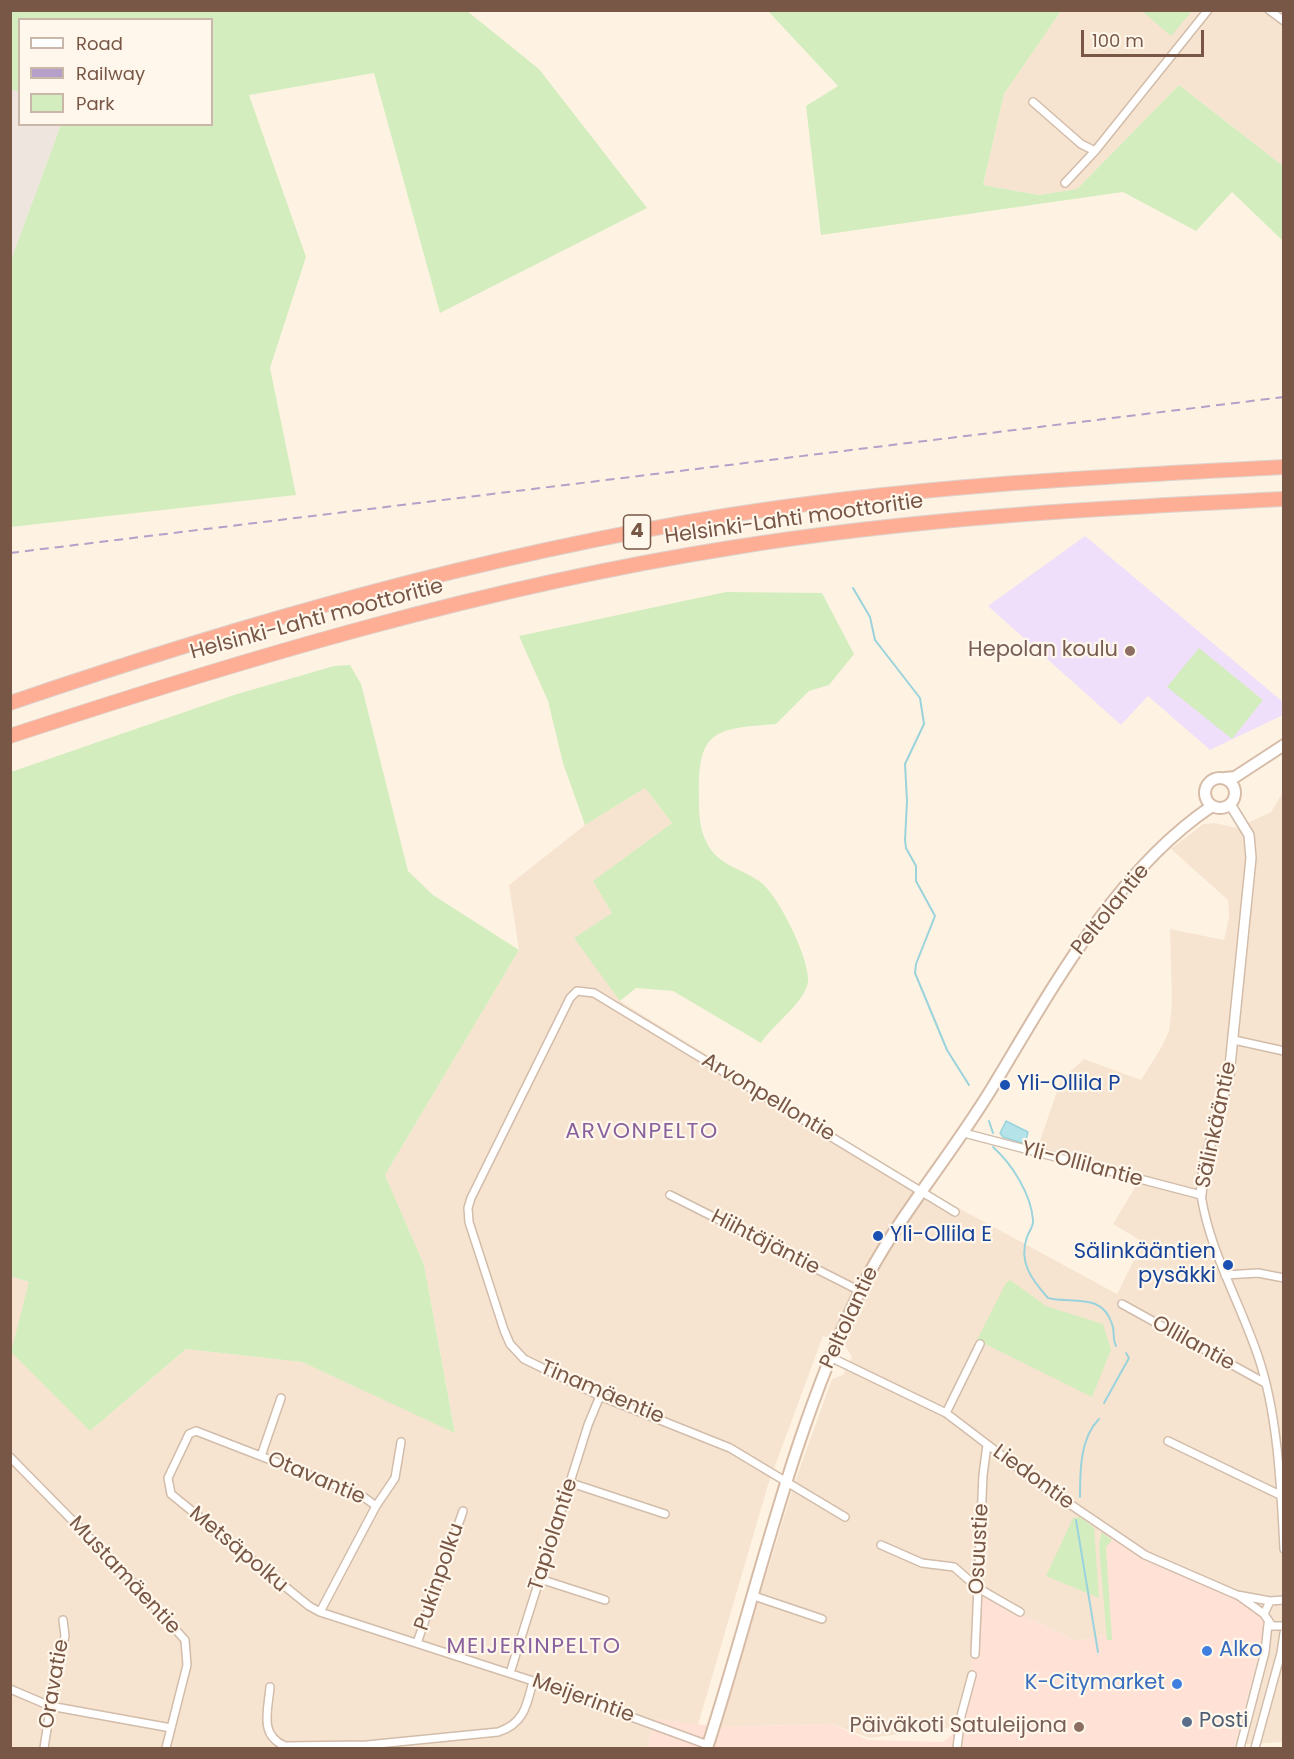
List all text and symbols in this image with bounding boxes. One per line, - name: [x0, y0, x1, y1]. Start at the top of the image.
- legend: [18, 18, 213, 126]
- scale bar: [1084, 18, 1207, 56]
- text: 100 m: [1092, 28, 1144, 53]
- text: Road: [76, 31, 123, 56]
- text: Railway: [76, 61, 145, 86]
- text: Park: [76, 91, 115, 116]
- street label: Helsinki-Lahti moottoritie: [663, 489, 925, 551]
- road number: 4: [624, 515, 650, 549]
- street label: Helsinki-Lahti moottoritie: [188, 574, 446, 666]
- place label: Hepolan koulu: [968, 638, 1118, 664]
- marker: Hepolan koulu: [1123, 644, 1137, 658]
- street label: Peltolantie: [1067, 859, 1155, 961]
- street label: Arvonpellontie: [697, 1048, 839, 1148]
- street label: Sälinkääntie: [1191, 1059, 1243, 1191]
- place label: Yli-Ollila P: [1017, 1072, 1120, 1098]
- marker: Yli-Ollila P: [998, 1078, 1012, 1092]
- district label: ARVONPELTO: [565, 1119, 719, 1145]
- street label: Yli-Ollilantie: [1018, 1137, 1146, 1193]
- street label: Hiihtäjäntie: [706, 1205, 824, 1281]
- place label: Yli-Ollila E: [890, 1223, 992, 1249]
- marker: Yli-Ollila E: [871, 1229, 885, 1243]
- place label: Sälinkääntien pysäkki: [1074, 1240, 1216, 1290]
- marker: Sälinkääntien pysäkki: [1221, 1258, 1235, 1272]
- street label: Peltolantie: [815, 1263, 885, 1373]
- street label: Ollilantie: [1147, 1311, 1239, 1377]
- street label: Tinamäentie: [536, 1356, 668, 1430]
- street label: Liedontie: [988, 1440, 1078, 1516]
- street label: Otavantie: [263, 1447, 369, 1511]
- street label: Tapiolantie: [524, 1475, 584, 1595]
- street label: Metsäpolku: [184, 1501, 292, 1599]
- street label: Osuustie: [965, 1503, 995, 1595]
- street label: Mustamäentie: [63, 1512, 185, 1640]
- street label: Pukinpolku: [410, 1520, 470, 1634]
- district label: MEIJERINPELTO: [446, 1634, 622, 1660]
- street label: Oravatie: [35, 1637, 75, 1731]
- place label: Alko: [1219, 1638, 1263, 1664]
- marker: Alko: [1200, 1644, 1214, 1658]
- street label: Meijerintie: [529, 1669, 637, 1729]
- place label: K-Citymarket: [1025, 1671, 1165, 1697]
- marker: K-Citymarket: [1170, 1677, 1184, 1691]
- place label: Posti: [1199, 1709, 1248, 1735]
- place label: Päiväkoti Satuleijona: [850, 1714, 1067, 1740]
- marker: Posti: [1180, 1715, 1194, 1729]
- marker: Päiväkoti Satuleijona: [1072, 1720, 1086, 1734]

